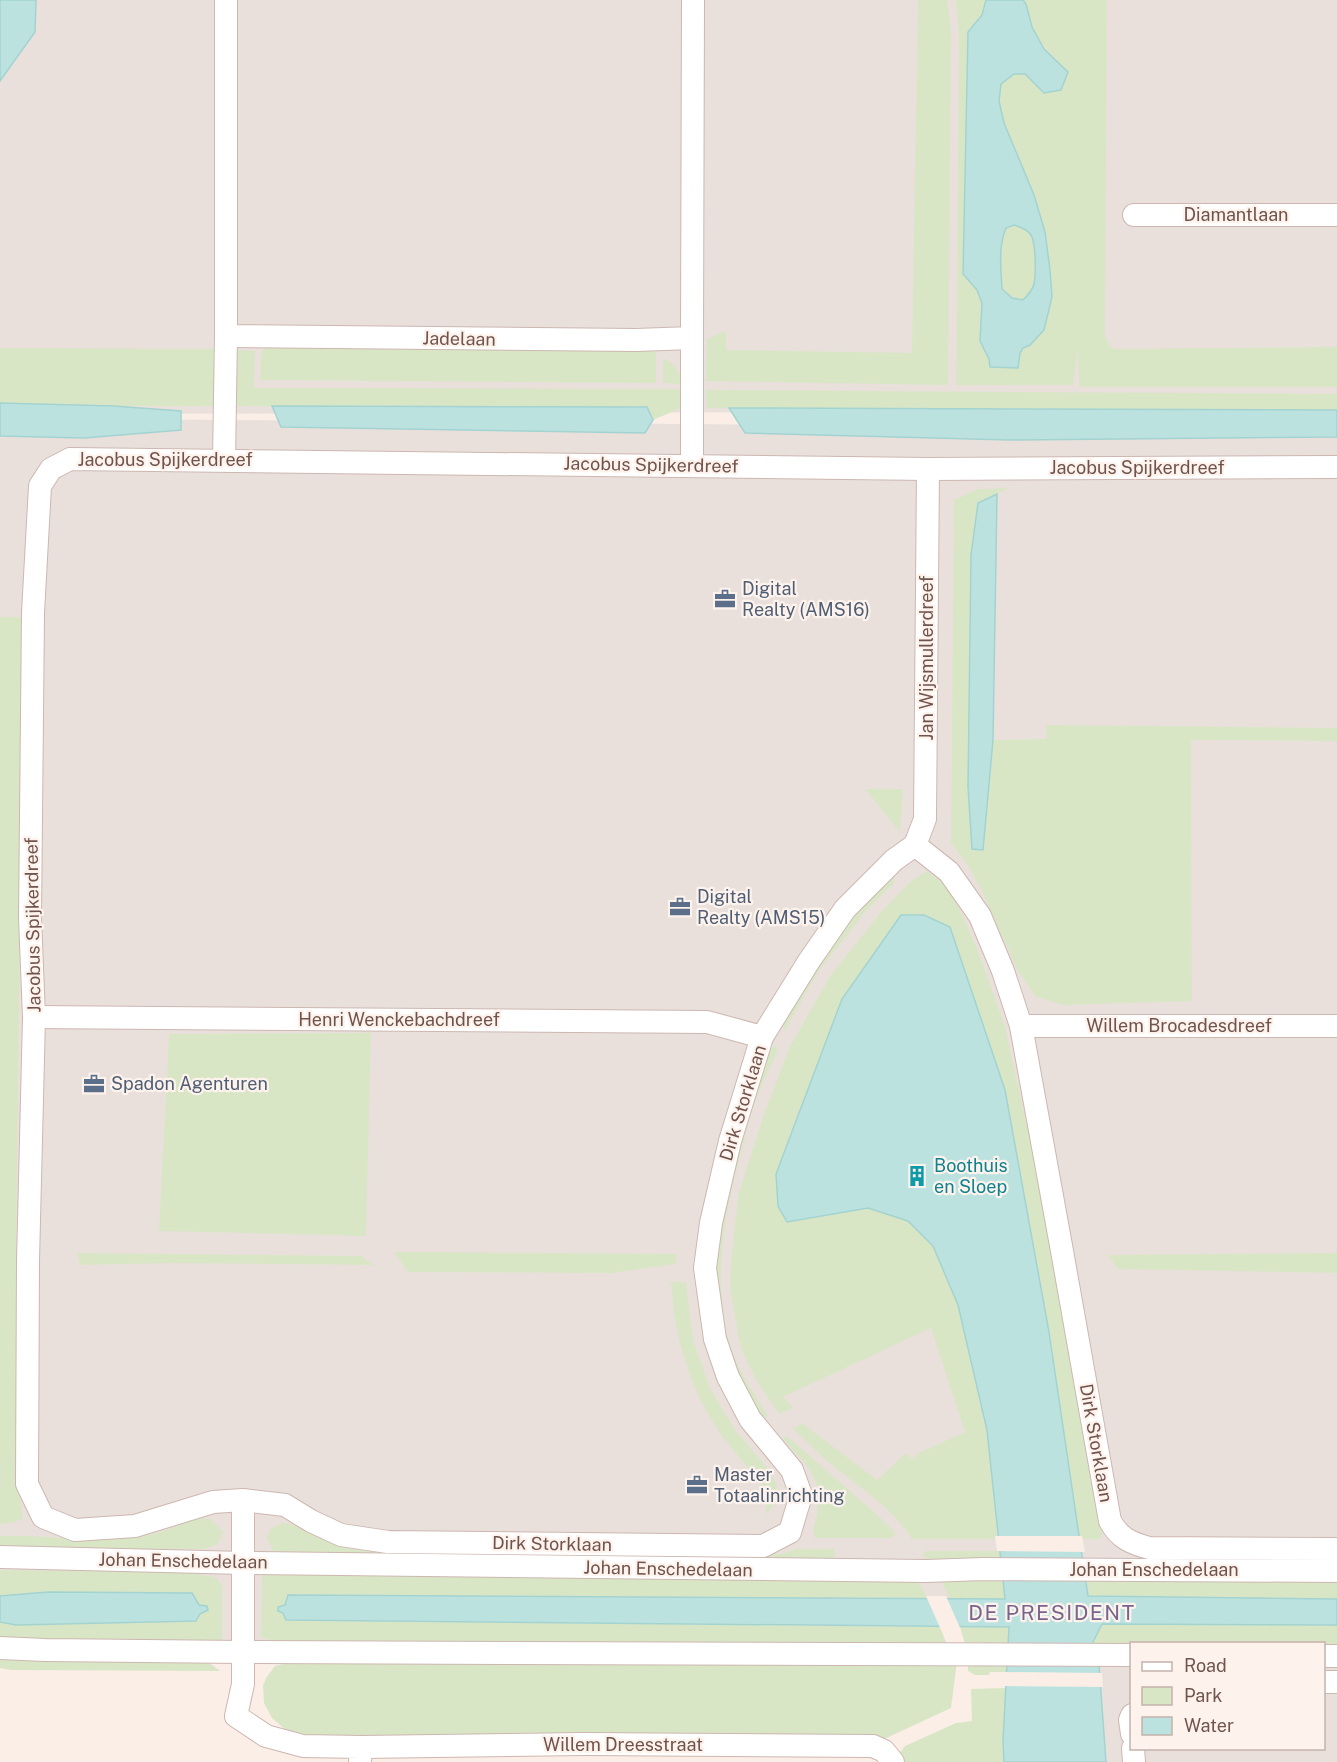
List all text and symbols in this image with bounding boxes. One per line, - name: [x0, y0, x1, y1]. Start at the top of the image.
- street label: Diamantlaan: [1183, 204, 1289, 225]
- street label: Jadelaan: [422, 327, 496, 350]
- street label: Jacobus Spijkerdreef: [77, 449, 253, 470]
- street label: Jacobus Spijkerdreef: [563, 452, 739, 477]
- street label: Jacobus Spijkerdreef: [1049, 457, 1225, 478]
- street label: Jan Wijsmullerdreef: [916, 575, 937, 741]
- place label: Digital Realty (AMS16): [742, 578, 870, 620]
- office icon: Digital Realty (AMS16): [713, 587, 737, 611]
- street label: Jacobus Spijkerdreef: [20, 837, 45, 1013]
- place label: Digital Realty (AMS15): [697, 886, 825, 928]
- office icon: Digital Realty (AMS15): [668, 895, 692, 919]
- street label: Henri Wenckebachdreef: [298, 1009, 500, 1030]
- street label: Willem Brocadesdreef: [1086, 1015, 1272, 1036]
- street label: Dirk Storklaan: [715, 1042, 770, 1163]
- office icon: Spadon Agenturen: [82, 1072, 106, 1096]
- place label: Spadon Agenturen: [111, 1073, 268, 1094]
- place label: Boothuis en Sloep: [934, 1155, 1008, 1197]
- building icon: Boothuis en Sloep: [905, 1164, 929, 1188]
- street label: Dirk Storklaan: [1076, 1382, 1117, 1504]
- place label: Master Totaalinrichting: [714, 1464, 845, 1506]
- office icon: Master Totaalinrichting: [685, 1473, 709, 1497]
- street label: Dirk Storklaan: [492, 1532, 612, 1555]
- street label: Johan Enschedelaan: [98, 1549, 268, 1572]
- street label: Johan Enschedelaan: [583, 1557, 753, 1580]
- street label: Johan Enschedelaan: [1069, 1559, 1239, 1580]
- district label: DE PRESIDENT: [968, 1600, 1136, 1625]
- legend: [1130, 1642, 1325, 1750]
- text: Road: [1184, 1655, 1227, 1676]
- text: Park: [1184, 1685, 1222, 1706]
- text: Water: [1184, 1715, 1234, 1736]
- street label: Willem Dreesstraat: [543, 1734, 703, 1755]

